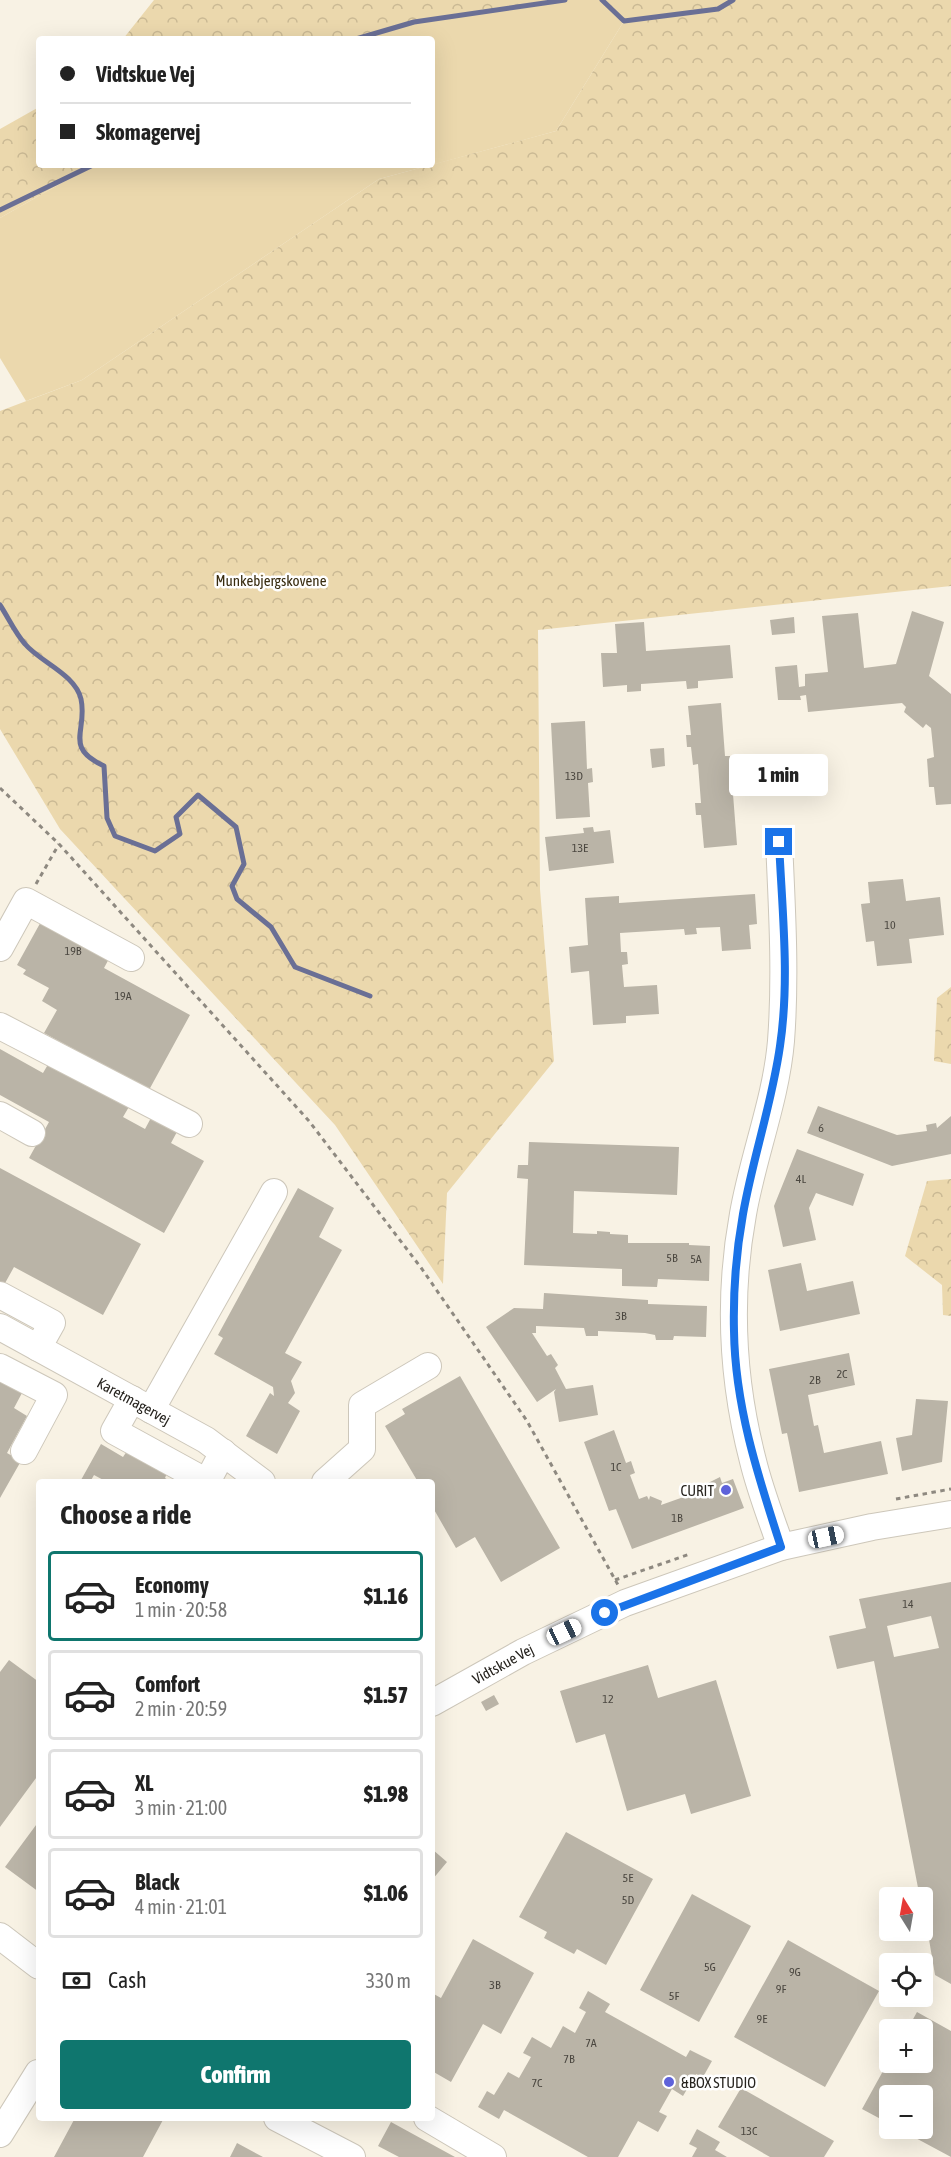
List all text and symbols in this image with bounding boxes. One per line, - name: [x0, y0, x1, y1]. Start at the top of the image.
- text: Vidtskue Vej: [96, 61, 195, 87]
- text: Skomagervej: [96, 119, 200, 145]
- park label: Munkebjergskovene: [216, 572, 327, 589]
- callout: 1 min: [730, 755, 828, 797]
- text: 1 min: [758, 763, 799, 786]
- house number: 13D: [565, 769, 583, 783]
- route end: [765, 828, 792, 855]
- house number: 13E: [572, 841, 588, 855]
- house number: 10: [884, 918, 896, 932]
- house number: 19B: [65, 944, 82, 958]
- house number: 19A: [114, 989, 132, 1003]
- house number: 6: [818, 1121, 824, 1135]
- house number: 4L: [796, 1172, 806, 1186]
- house number: 5B: [666, 1251, 678, 1265]
- house number: 5A: [690, 1252, 702, 1266]
- house number: 3B: [615, 1309, 627, 1323]
- house number: 2C: [836, 1367, 848, 1381]
- house number: 2B: [809, 1373, 821, 1387]
- street label: Karetmagervej: [94, 1374, 174, 1428]
- house number: 1C: [610, 1460, 622, 1474]
- place label: CURIT: [680, 1482, 714, 1499]
- marker: CURIT: [719, 1483, 733, 1497]
- text: Choose a ride: [60, 1499, 192, 1530]
- house number: 1B: [671, 1511, 683, 1525]
- car: [807, 1524, 845, 1550]
- icon: car: [63, 1569, 117, 1623]
- text: Economy: [135, 1572, 209, 1598]
- text: $1.16: [364, 1583, 408, 1609]
- house number: 14: [902, 1597, 914, 1611]
- text: 1 min · 20:58: [135, 1598, 227, 1621]
- route start: [591, 1599, 618, 1626]
- car: [544, 1616, 584, 1648]
- street label: Vidtskue Vej: [469, 1640, 536, 1687]
- icon: car: [63, 1668, 117, 1722]
- text: Comfort: [135, 1671, 200, 1697]
- text: $1.57: [364, 1682, 408, 1708]
- house number: 12: [602, 1692, 614, 1706]
- text: 2 min · 20:59: [135, 1697, 227, 1720]
- icon: car: [63, 1767, 117, 1821]
- text: XL: [135, 1770, 153, 1796]
- text: $1.98: [364, 1781, 408, 1807]
- text: 3 min · 21:00: [135, 1796, 227, 1819]
- icon: car: [63, 1866, 117, 1920]
- text: Black: [135, 1869, 179, 1895]
- house number: 5E: [623, 1871, 633, 1885]
- text: $1.06: [364, 1880, 408, 1906]
- north arrow: [879, 1887, 933, 1941]
- map controls: [879, 1887, 933, 2139]
- house number: 5D: [622, 1893, 634, 1907]
- text: 4 min · 21:01: [135, 1895, 227, 1918]
- button: locate: [879, 1953, 933, 2007]
- house number: 5G: [704, 1960, 716, 1974]
- icon: cash: [60, 1964, 93, 1997]
- house number: 9G: [789, 1965, 801, 1979]
- text: Cash: [108, 1967, 147, 1993]
- text: 330 m: [366, 1969, 411, 1992]
- house number: 3B: [489, 1978, 501, 1992]
- house number: 9F: [776, 1982, 786, 1996]
- house number: 5F: [669, 1989, 679, 2003]
- house number: 9E: [757, 2012, 767, 2026]
- button: +: [879, 2019, 933, 2073]
- house number: 7A: [585, 2036, 597, 2050]
- button: Confirm: [60, 2040, 411, 2109]
- house number: 7B: [563, 2052, 575, 2066]
- place label: &BOX STUDIO: [681, 2074, 756, 2091]
- marker: &BOX STUDIO: [662, 2075, 676, 2089]
- house number: 7C: [531, 2076, 543, 2090]
- button: −: [879, 2085, 933, 2139]
- house number: 13C: [741, 2124, 758, 2138]

